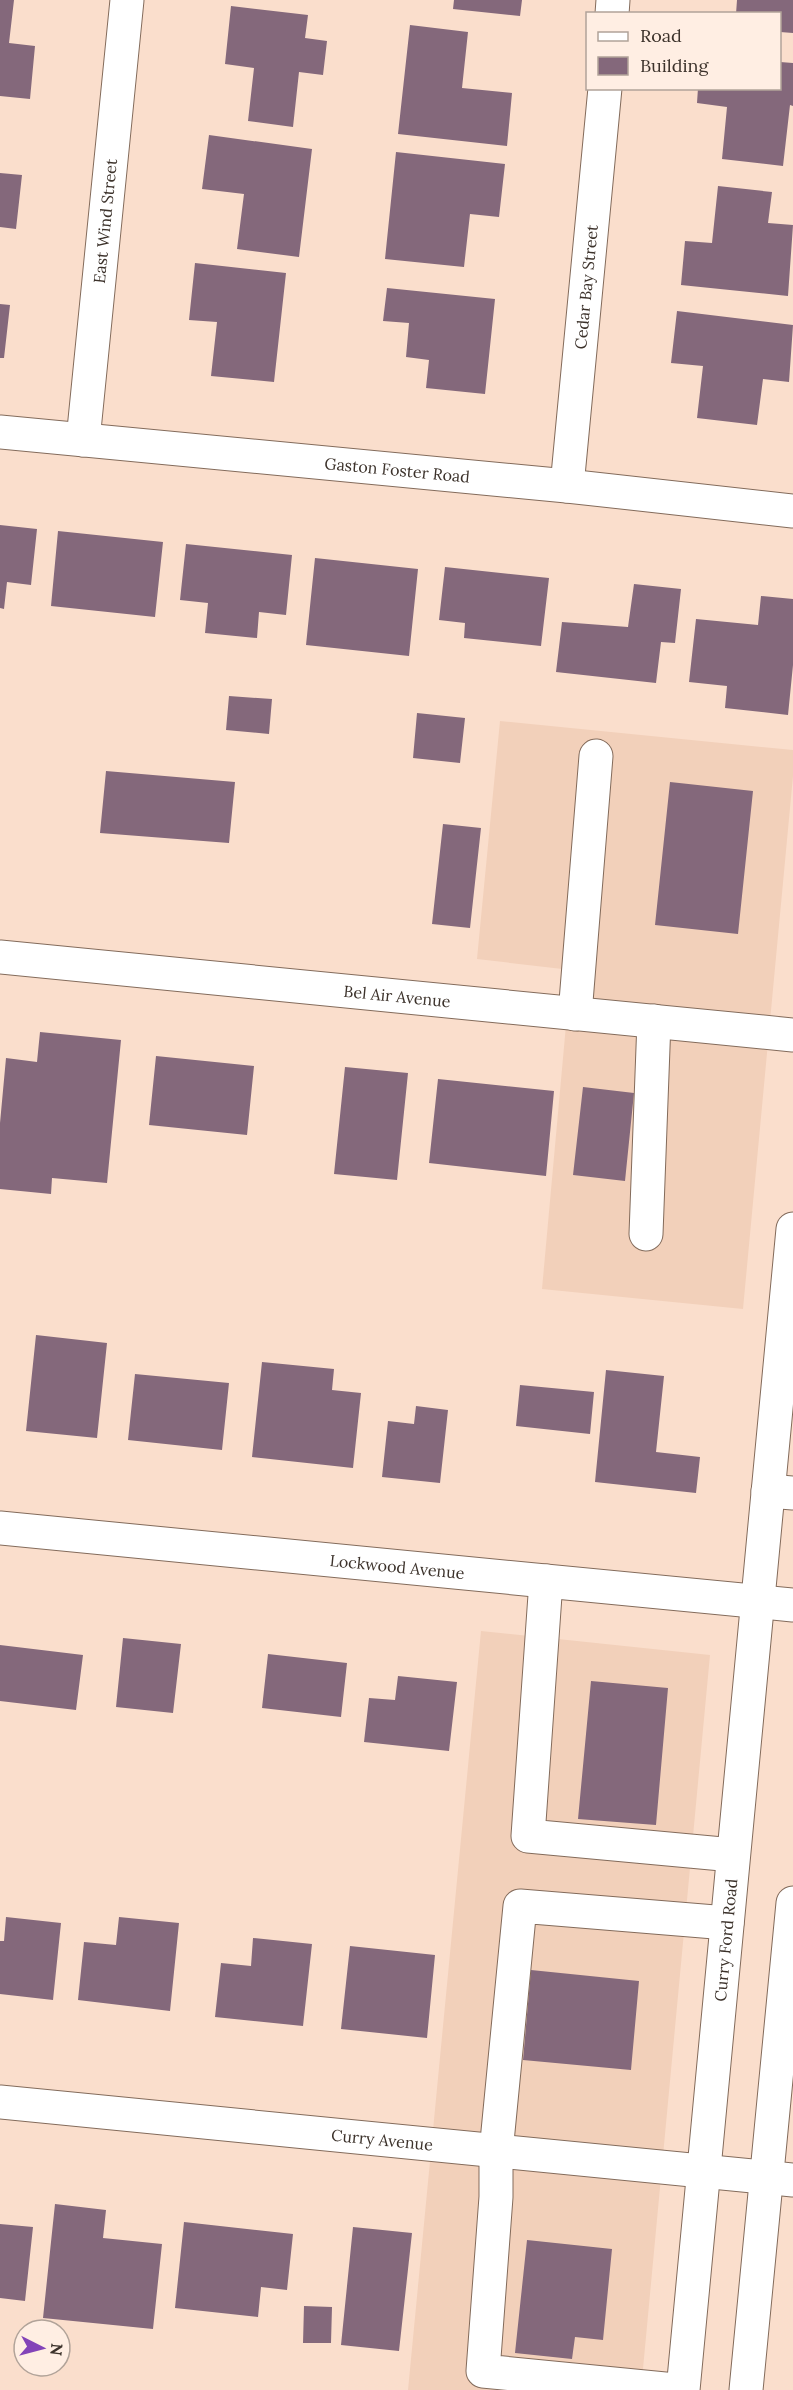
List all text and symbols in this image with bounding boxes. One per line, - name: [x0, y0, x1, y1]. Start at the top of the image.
- legend: [586, 12, 781, 90]
- text: Road: [640, 24, 682, 47]
- text: Building: [640, 54, 710, 77]
- street label: East Wind Street: [89, 157, 121, 284]
- street label: Cedar Bay Street: [570, 223, 602, 350]
- street label: Gaston Foster Road: [324, 453, 471, 487]
- street label: Bel Air Avenue: [343, 981, 452, 1011]
- street label: Lockwood Avenue: [329, 1550, 466, 1583]
- street label: Curry Ford Road: [710, 1877, 741, 2002]
- street label: Curry Avenue: [330, 2125, 434, 2155]
- north arrow: [12, 2318, 72, 2378]
- text: N: [46, 2342, 68, 2357]

